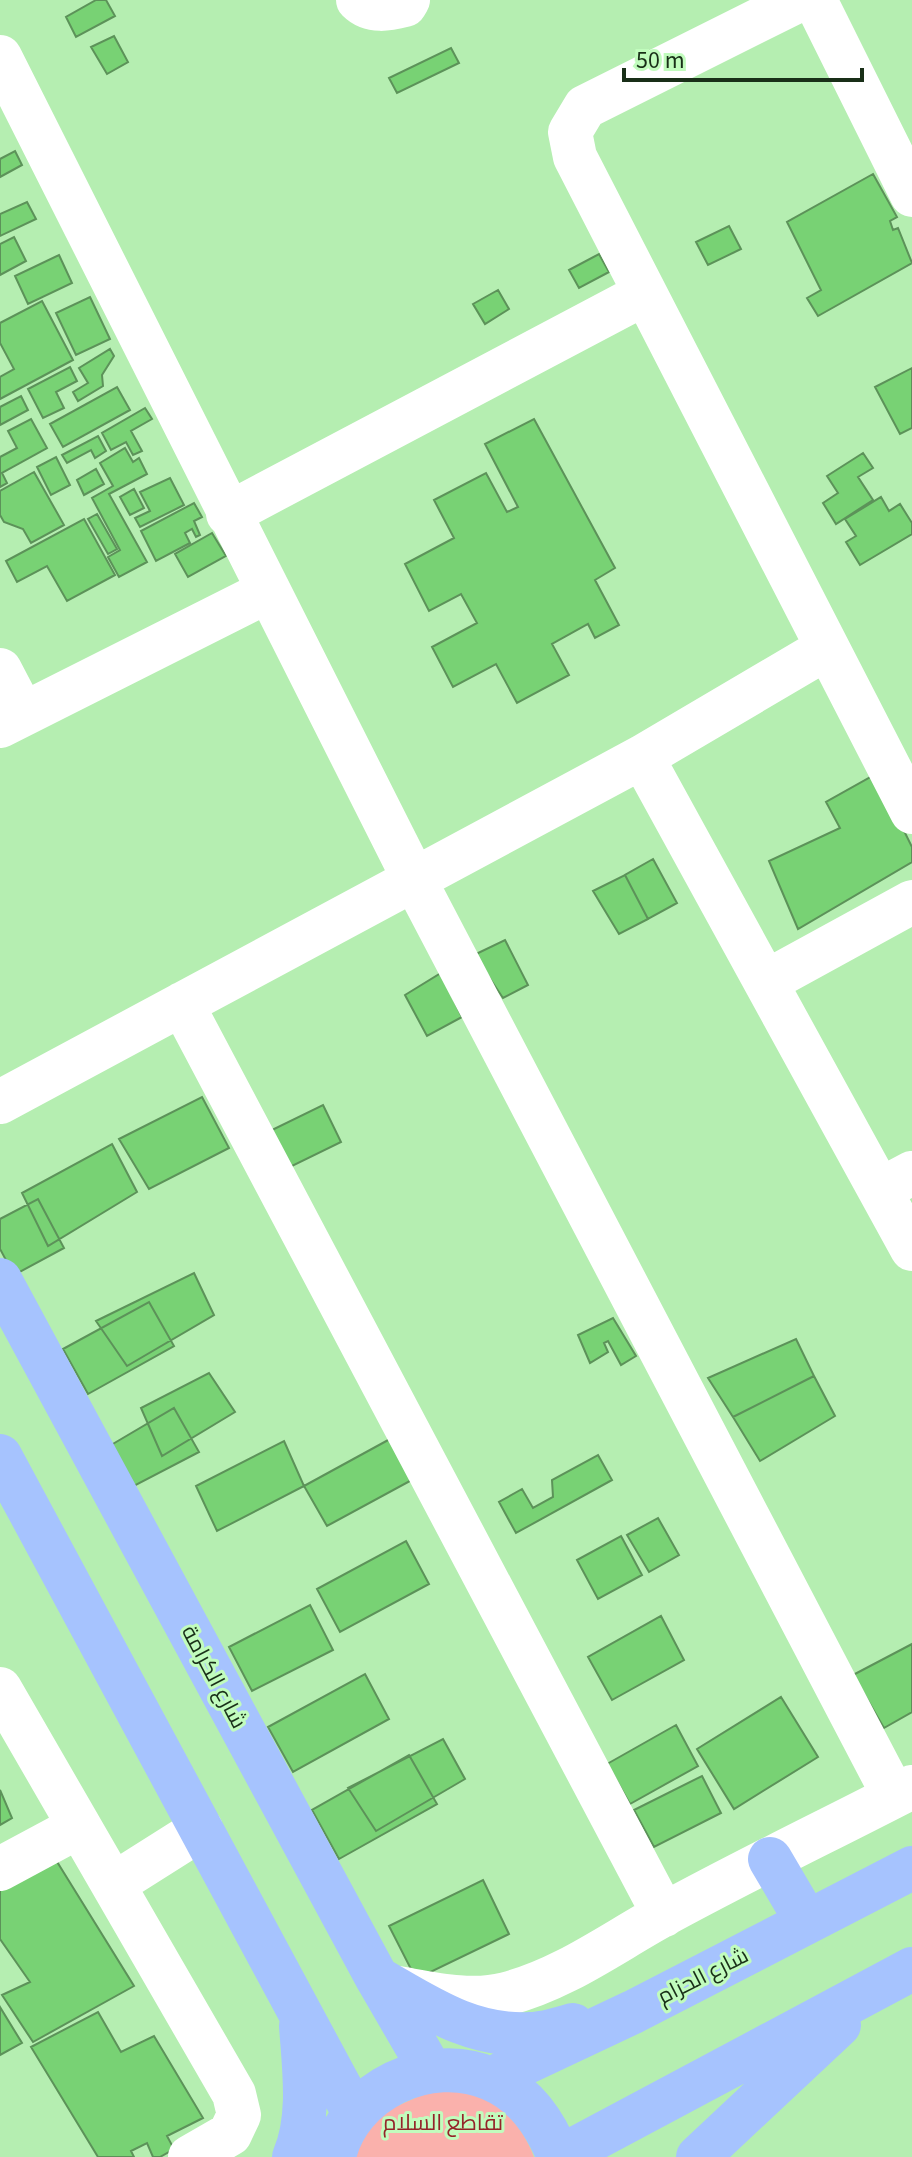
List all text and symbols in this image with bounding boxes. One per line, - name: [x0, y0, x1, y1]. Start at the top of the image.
- scale bar: [624, 32, 862, 82]
- text: 50 m: [636, 43, 685, 78]
- street label: شارع الكرامة: [173, 1620, 255, 1734]
- street label: شارع الحزام: [652, 1939, 754, 2013]
- park label: تقاطع السلام: [383, 2107, 503, 2139]

